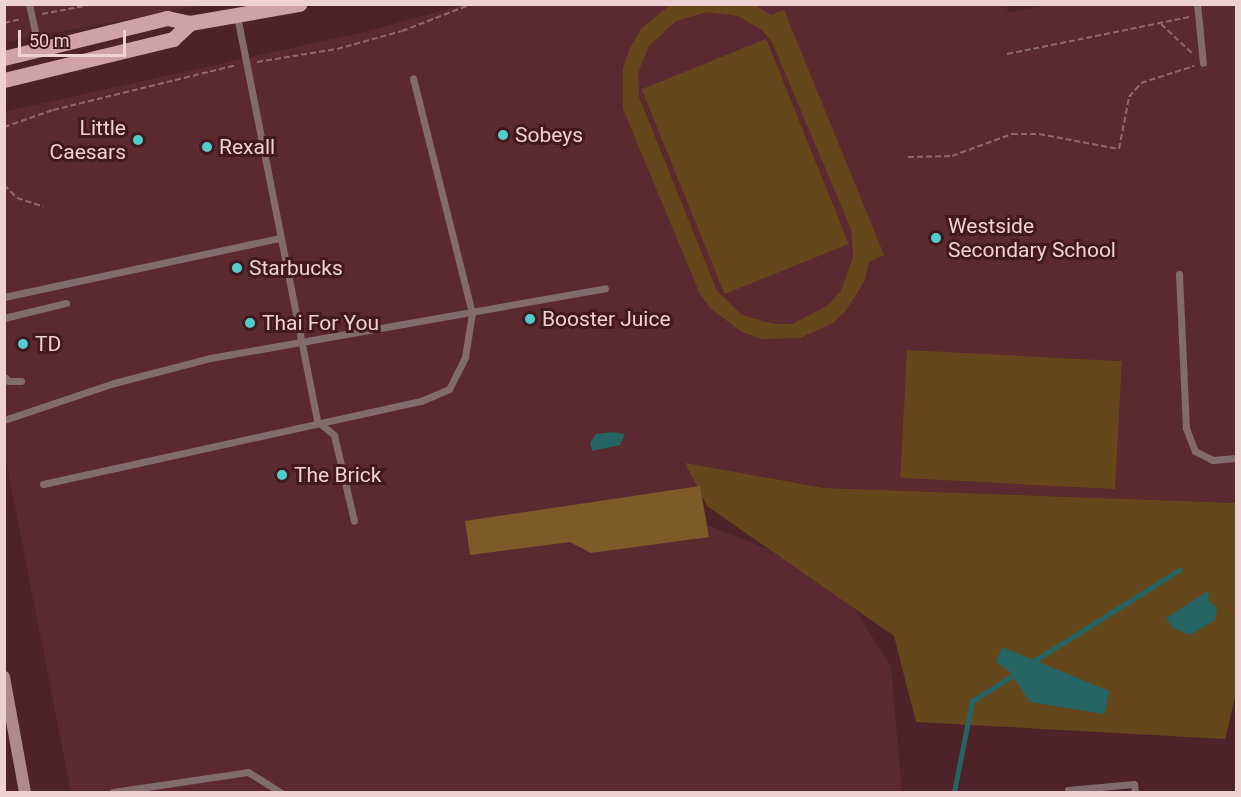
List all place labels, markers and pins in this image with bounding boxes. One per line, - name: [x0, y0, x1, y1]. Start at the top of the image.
- place label: Little Caesars: [50, 115, 126, 165]
- place label: Sobeys: [515, 122, 583, 148]
- marker: Sobeys: [496, 128, 510, 142]
- marker: Little Caesars: [131, 133, 145, 147]
- place label: Rexall: [219, 134, 275, 160]
- marker: Rexall: [200, 140, 214, 154]
- place label: Westside Secondary School: [948, 213, 1116, 263]
- marker: Westside Secondary School: [929, 231, 943, 245]
- place label: Starbucks: [249, 255, 343, 281]
- marker: Starbucks: [230, 261, 244, 275]
- place label: Booster Juice: [542, 306, 671, 332]
- place label: Thai For You: [262, 310, 379, 336]
- marker: Booster Juice: [523, 312, 537, 326]
- marker: Thai For You: [243, 316, 257, 330]
- place label: TD: [35, 331, 61, 357]
- marker: TD: [16, 337, 30, 351]
- place label: The Brick: [294, 462, 381, 488]
- marker: The Brick: [275, 468, 289, 482]

